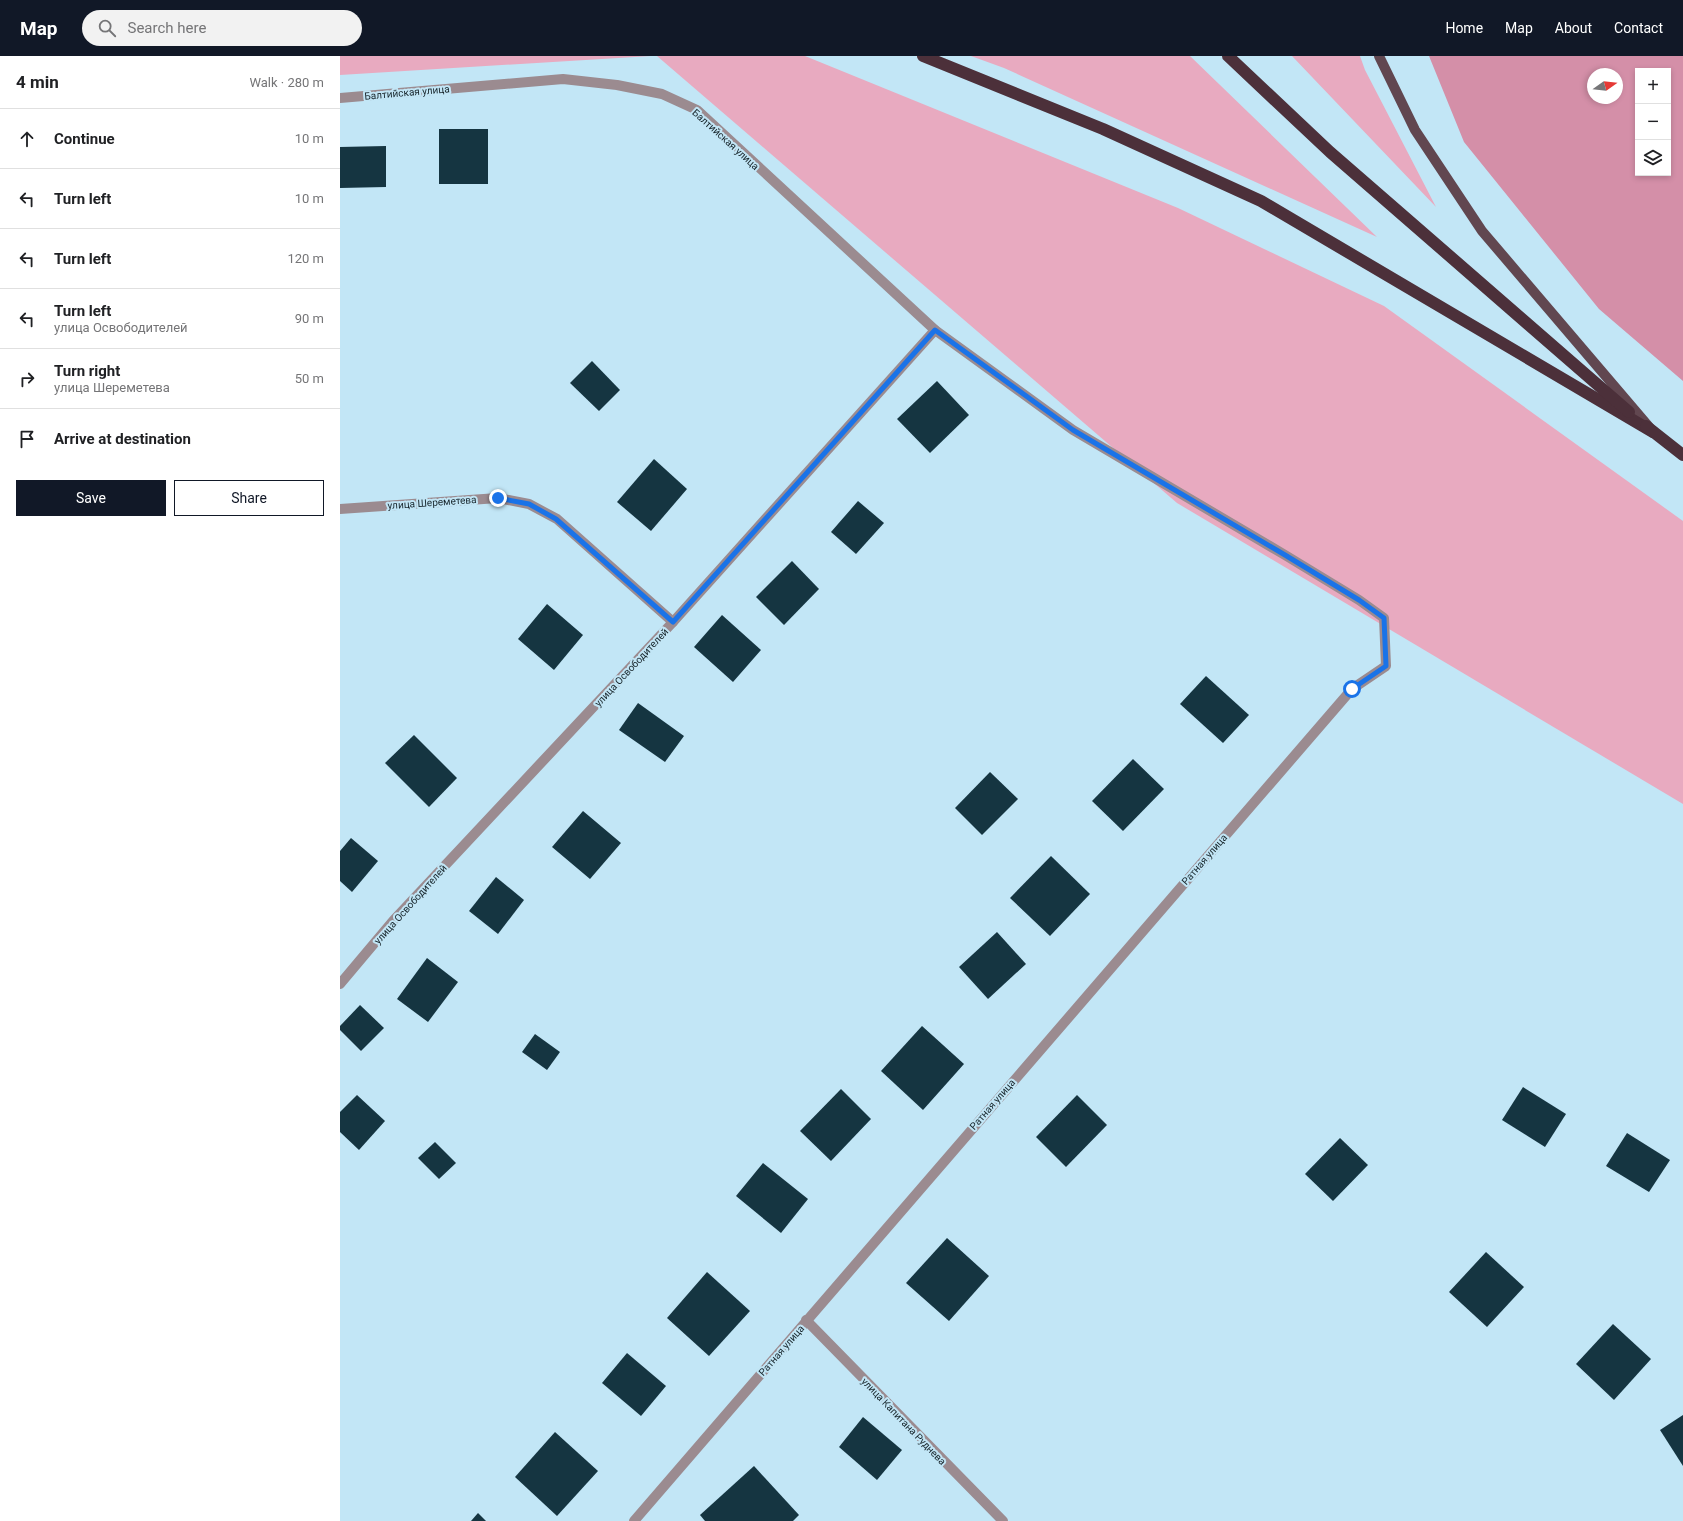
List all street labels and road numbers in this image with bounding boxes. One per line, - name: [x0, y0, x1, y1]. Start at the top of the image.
- street label: Балтийская улица: [364, 83, 450, 102]
- street label: Балтийская улица: [690, 107, 761, 172]
- street label: улица Шереметева: [387, 494, 477, 511]
- street label: улица Освободителей: [592, 626, 671, 709]
- street label: Ратная улица: [1180, 832, 1229, 887]
- street label: улица Освободителей: [372, 862, 449, 946]
- street label: Ратная улица: [968, 1077, 1017, 1132]
- street label: Ратная улица: [757, 1323, 806, 1378]
- street label: улица Капитана Руднева: [859, 1376, 948, 1467]

